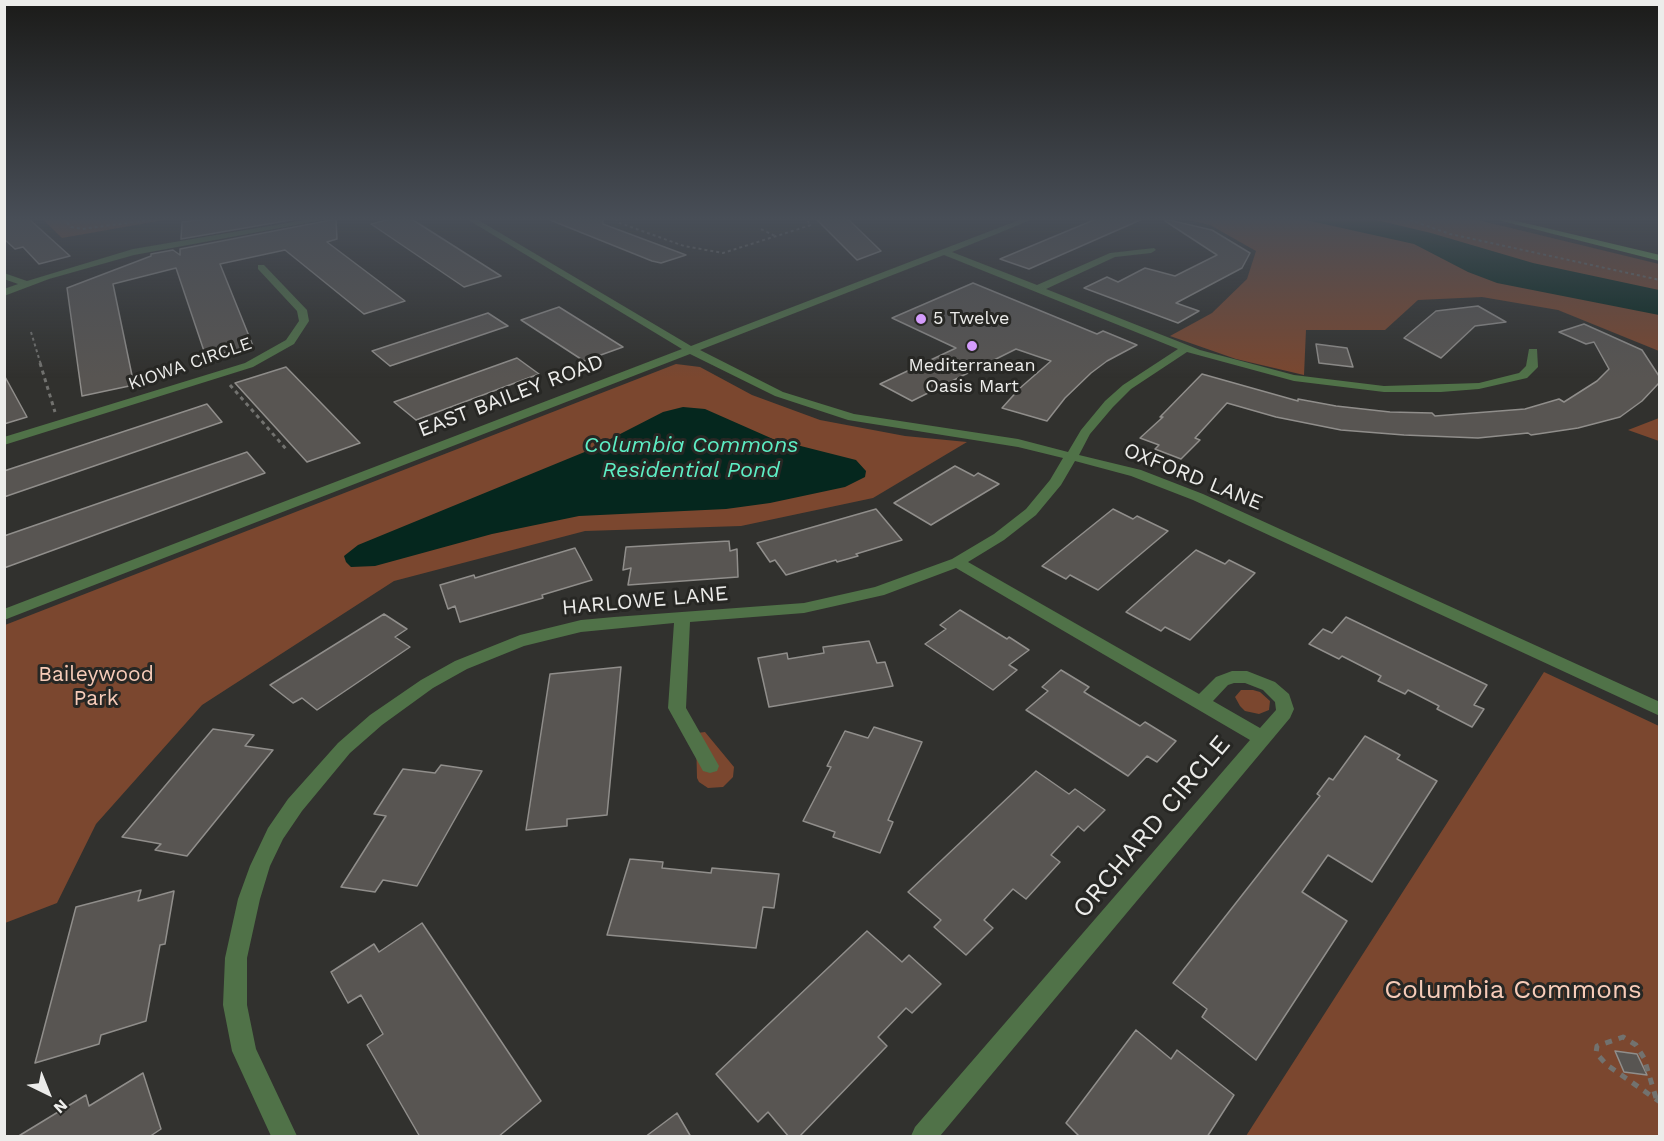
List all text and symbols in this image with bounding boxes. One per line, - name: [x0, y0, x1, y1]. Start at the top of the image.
- place label: 5 Twelve: [933, 308, 1009, 330]
- marker: 5 Twelve: [914, 312, 928, 326]
- street label: KIOWA CIRCLE: [125, 333, 255, 395]
- marker: Mediterranean Oasis Mart: [965, 339, 979, 353]
- street label: EAST BAILEY ROAD: [415, 349, 607, 443]
- place label: Mediterranean Oasis Mart: [908, 355, 1036, 398]
- water label: Columbia Commons Residential Pond: [584, 433, 798, 484]
- street label: OXFORD LANE: [1120, 438, 1266, 516]
- street label: HARLOWE LANE: [561, 581, 729, 621]
- park label: Baileywood Park: [38, 662, 154, 712]
- street label: ORCHARD CIRCLE: [1067, 730, 1237, 924]
- park label: Columbia Commons: [1384, 974, 1642, 1006]
- north arrow: [18, 1063, 78, 1123]
- text: N: [50, 1096, 71, 1118]

